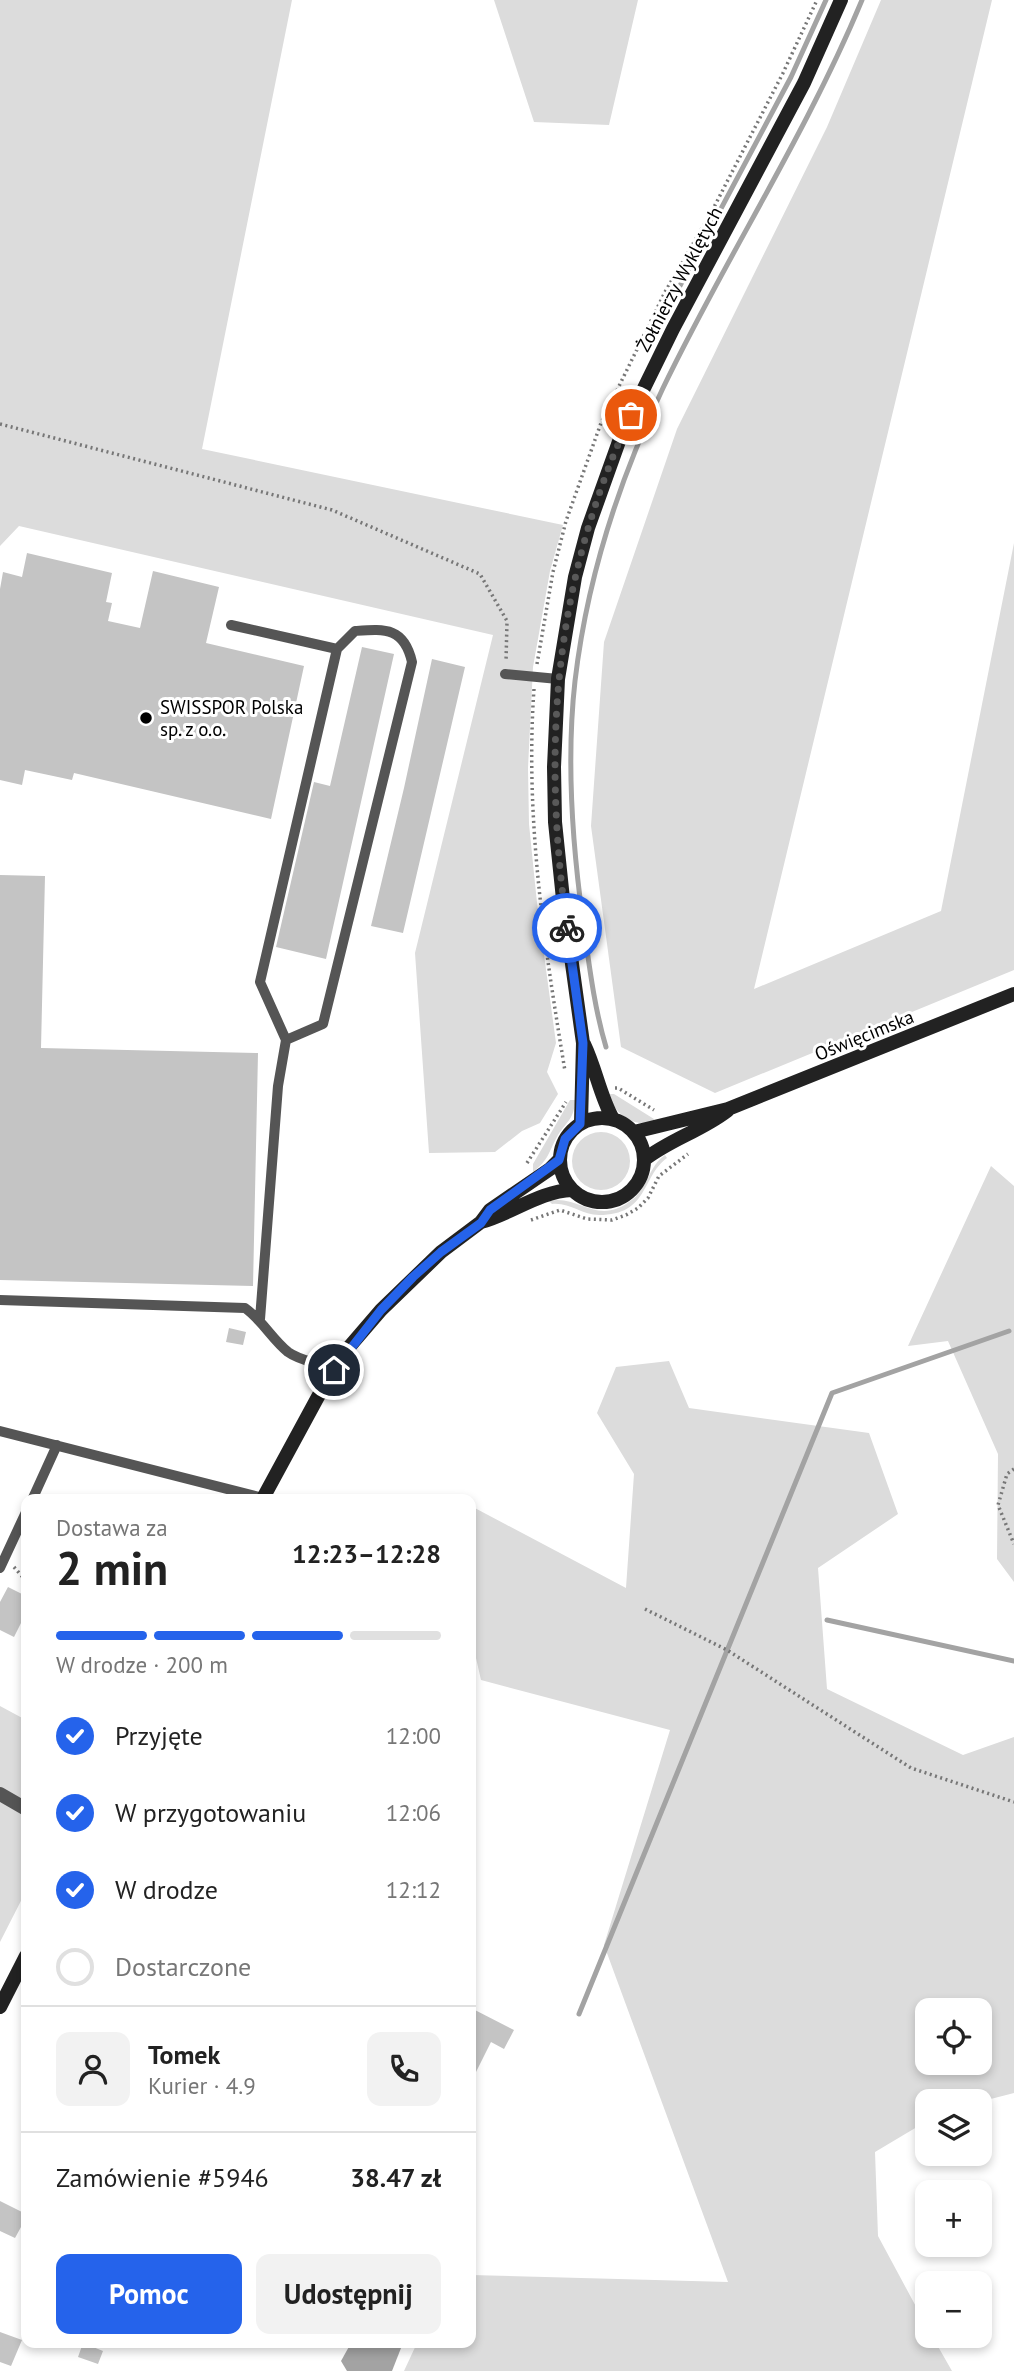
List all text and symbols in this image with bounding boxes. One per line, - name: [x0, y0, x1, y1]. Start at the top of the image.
- street label: Żołnierzy Wyklętych: [631, 202, 727, 356]
- pin: [601, 385, 661, 445]
- icon: bag: [612, 396, 650, 434]
- place label: SWISSPOR Polska sp. z o.o.: [160, 695, 303, 741]
- marker: SWISSPOR Polska sp. z o.o.: [138, 710, 154, 726]
- courier: [532, 893, 602, 963]
- icon: bike: [548, 909, 586, 947]
- street label: Oświęcimska: [811, 1004, 917, 1066]
- pin: [304, 1340, 364, 1400]
- icon: home: [315, 1351, 353, 1389]
- text: Dostawa za: [56, 1513, 168, 1542]
- text: 12:23–12:28: [292, 1537, 441, 1570]
- text: 2 min: [56, 1538, 168, 1598]
- text: W drodze · 200 m: [56, 1650, 228, 1679]
- icon: check: [56, 1717, 94, 1755]
- text: Przyjęte: [115, 1719, 203, 1752]
- text: 12:00: [386, 1721, 441, 1750]
- icon: check: [56, 1794, 94, 1832]
- text: W przygotowaniu: [115, 1796, 306, 1829]
- text: 12:06: [386, 1798, 441, 1827]
- icon: check: [56, 1871, 94, 1909]
- text: W drodze: [115, 1873, 218, 1906]
- text: 12:12: [386, 1875, 441, 1904]
- text: Dostarczone: [115, 1950, 251, 1983]
- map controls: [915, 1998, 992, 2348]
- button: locate: [915, 1998, 992, 2075]
- button: person: [56, 2032, 130, 2106]
- button: phone: [367, 2032, 441, 2106]
- text: Tomek: [148, 2038, 220, 2071]
- text: Kurier · 4.9: [148, 2071, 256, 2100]
- button: layers: [915, 2089, 992, 2166]
- text: Zamówienie #5946: [56, 2161, 269, 2194]
- text: 38.47 zł: [350, 2161, 441, 2194]
- button: +: [915, 2180, 992, 2257]
- button: Pomoc: [56, 2254, 242, 2334]
- button: Udostępnij: [256, 2254, 441, 2334]
- button: −: [915, 2271, 992, 2348]

